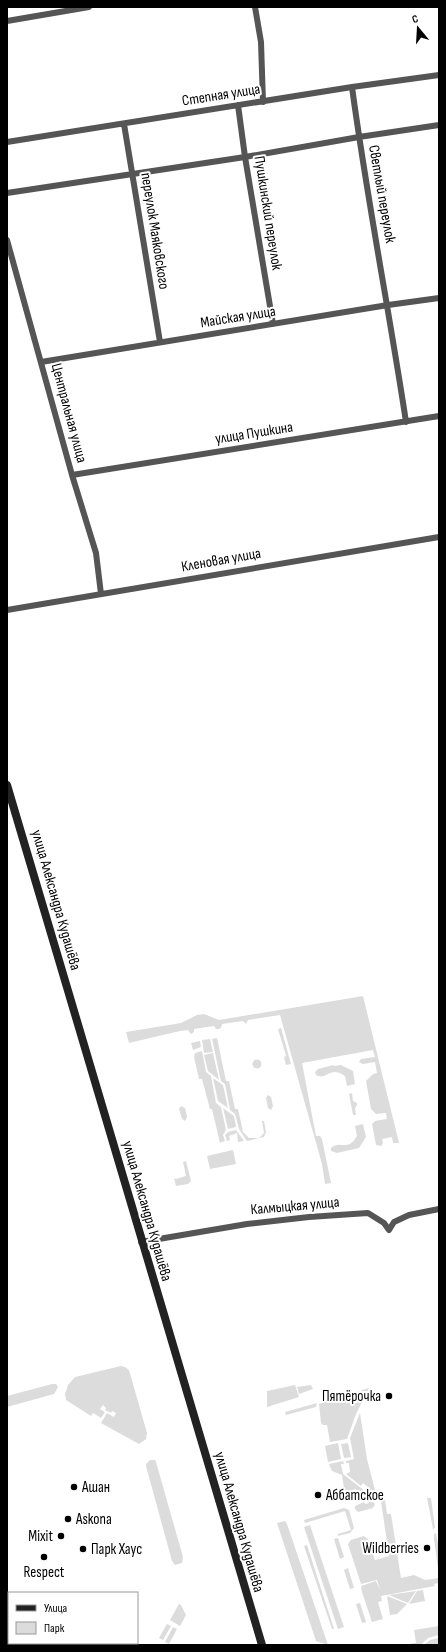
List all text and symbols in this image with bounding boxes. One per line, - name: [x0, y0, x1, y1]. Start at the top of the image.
- north arrow: [398, 8, 438, 48]
- text: С: [410, 12, 420, 26]
- street label: Степная улица: [181, 79, 262, 111]
- street label: Светлый переулок: [364, 144, 400, 245]
- street label: Пушкинский переулок: [250, 155, 286, 272]
- street label: переулок Маяковского: [136, 171, 174, 291]
- street label: Майская улица: [199, 302, 277, 332]
- street label: Центральная улица: [47, 361, 91, 465]
- street label: улица Пушкина: [214, 417, 294, 449]
- street label: Кленовая улица: [180, 544, 262, 576]
- street label: улица Александра Кудашёва: [27, 828, 85, 973]
- street label: улица Александра Кудашёва: [118, 1139, 176, 1284]
- street label: Калмыцкая улица: [250, 1193, 340, 1219]
- place label: Пятёрочка: [322, 1387, 381, 1406]
- marker: Пятёрочка: [384, 1391, 394, 1401]
- street label: улица Александра Кудашёва: [210, 1450, 268, 1595]
- place label: Ашан: [81, 1478, 110, 1497]
- marker: Ашан: [69, 1482, 79, 1492]
- place label: Аббатское: [325, 1486, 384, 1505]
- marker: Аббатское: [313, 1490, 323, 1500]
- place label: Askona: [75, 1510, 112, 1529]
- marker: Askona: [63, 1514, 73, 1524]
- place label: Mixit: [28, 1527, 53, 1546]
- marker: Mixit: [56, 1531, 66, 1541]
- place label: Wildberries: [362, 1539, 419, 1558]
- place label: Парк Хаус: [91, 1540, 142, 1559]
- marker: Wildberries: [422, 1543, 432, 1553]
- marker: Парк Хаус: [78, 1544, 88, 1554]
- marker: Respect: [39, 1552, 49, 1562]
- place label: Respect: [24, 1563, 65, 1582]
- legend: [8, 1592, 138, 1644]
- text: Улица: [44, 1601, 68, 1616]
- text: Парк: [44, 1621, 65, 1636]

